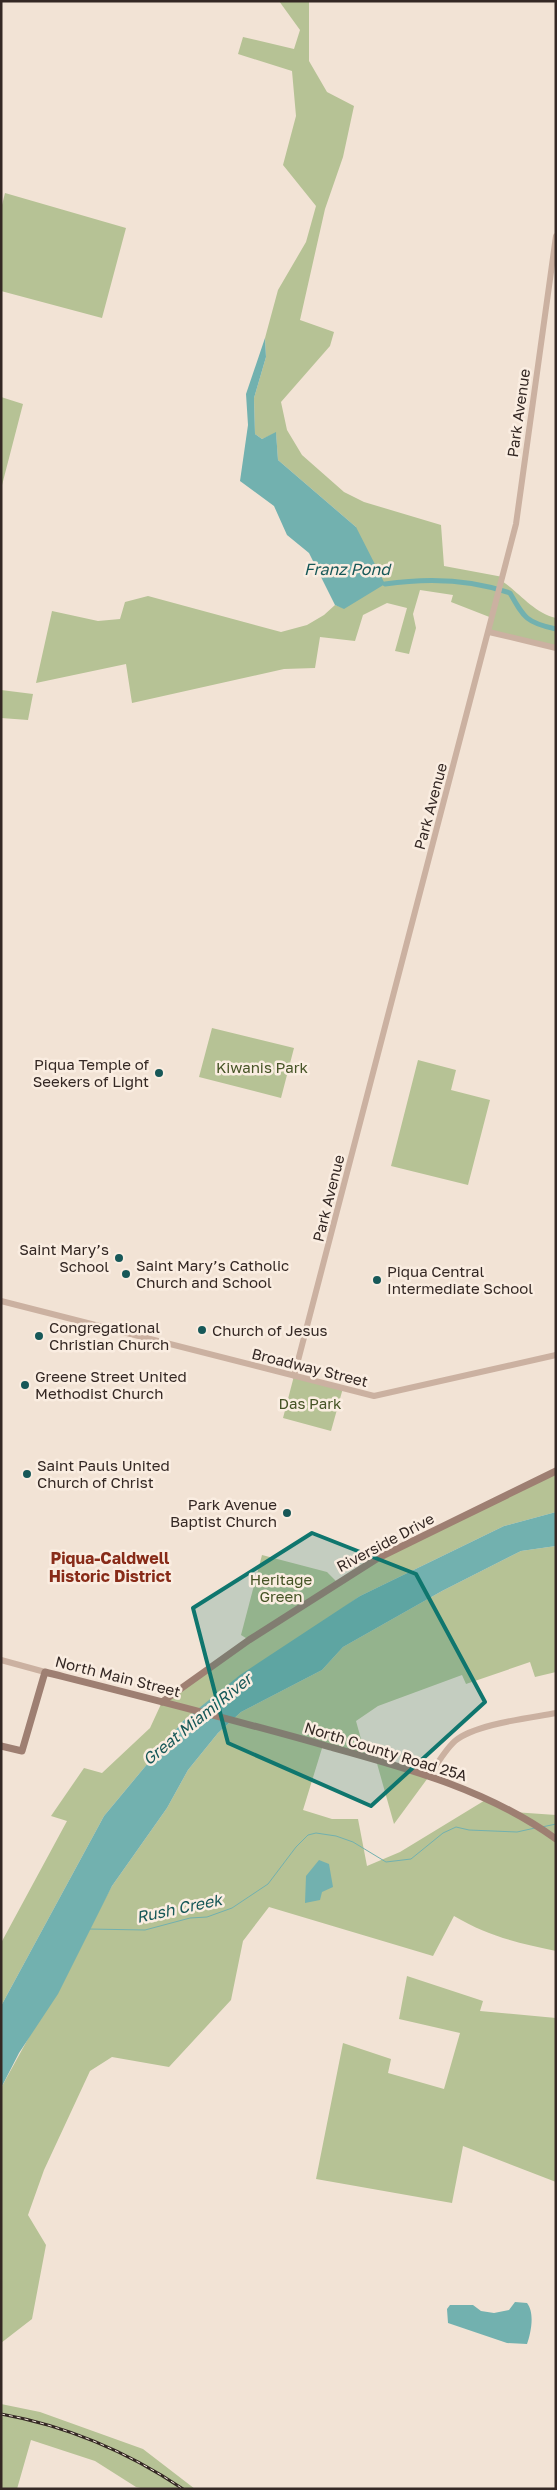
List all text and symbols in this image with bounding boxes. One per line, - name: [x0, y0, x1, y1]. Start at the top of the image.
- street label: Park Avenue: [503, 367, 533, 458]
- water label: Franz Pond: [304, 559, 392, 579]
- street label: Park Avenue: [410, 760, 450, 851]
- place label: Piqua Temple of Seekers of Light: [33, 1055, 150, 1090]
- park label: Kiwanis Park: [216, 1058, 309, 1076]
- marker: Piqua Temple of Seekers of Light: [153, 1067, 165, 1079]
- street label: Park Avenue: [308, 1152, 348, 1243]
- place label: Saint Mary’s School: [19, 1240, 109, 1275]
- marker: Saint Mary’s School: [113, 1252, 125, 1264]
- place label: Saint Mary’s Catholic Church and School: [136, 1256, 289, 1291]
- place label: Piqua Central Intermediate School: [387, 1262, 533, 1297]
- marker: Saint Mary’s Catholic Church and School: [120, 1268, 132, 1280]
- marker: Piqua Central Intermediate School: [371, 1274, 383, 1286]
- place label: Congregational Christian Church: [49, 1318, 169, 1353]
- place label: Church of Jesus: [212, 1321, 327, 1339]
- marker: Church of Jesus: [196, 1324, 208, 1336]
- marker: Congregational Christian Church: [33, 1330, 45, 1342]
- street label: Broadway Street: [250, 1344, 370, 1390]
- place label: Greene Street United Methodist Church: [35, 1367, 187, 1402]
- marker: Greene Street United Methodist Church: [19, 1379, 31, 1391]
- park label: Das Park: [278, 1394, 342, 1412]
- place label: Saint Pauls United Church of Christ: [37, 1456, 170, 1491]
- marker: Saint Pauls United Church of Christ: [21, 1468, 33, 1480]
- place label: Park Avenue Baptist Church: [170, 1495, 277, 1530]
- marker: Park Avenue Baptist Church: [281, 1507, 293, 1519]
- street label: Riverside Drive: [333, 1509, 437, 1575]
- district label: Piqua-Caldwell Historic District: [49, 1548, 171, 1586]
- park label: Heritage Green: [250, 1570, 312, 1605]
- street label: North Main Street: [54, 1652, 182, 1700]
- water label: Great Miami River: [138, 1667, 258, 1769]
- street label: North County Road 25A: [302, 1718, 470, 1784]
- water label: Rush Creek: [134, 1889, 226, 1927]

